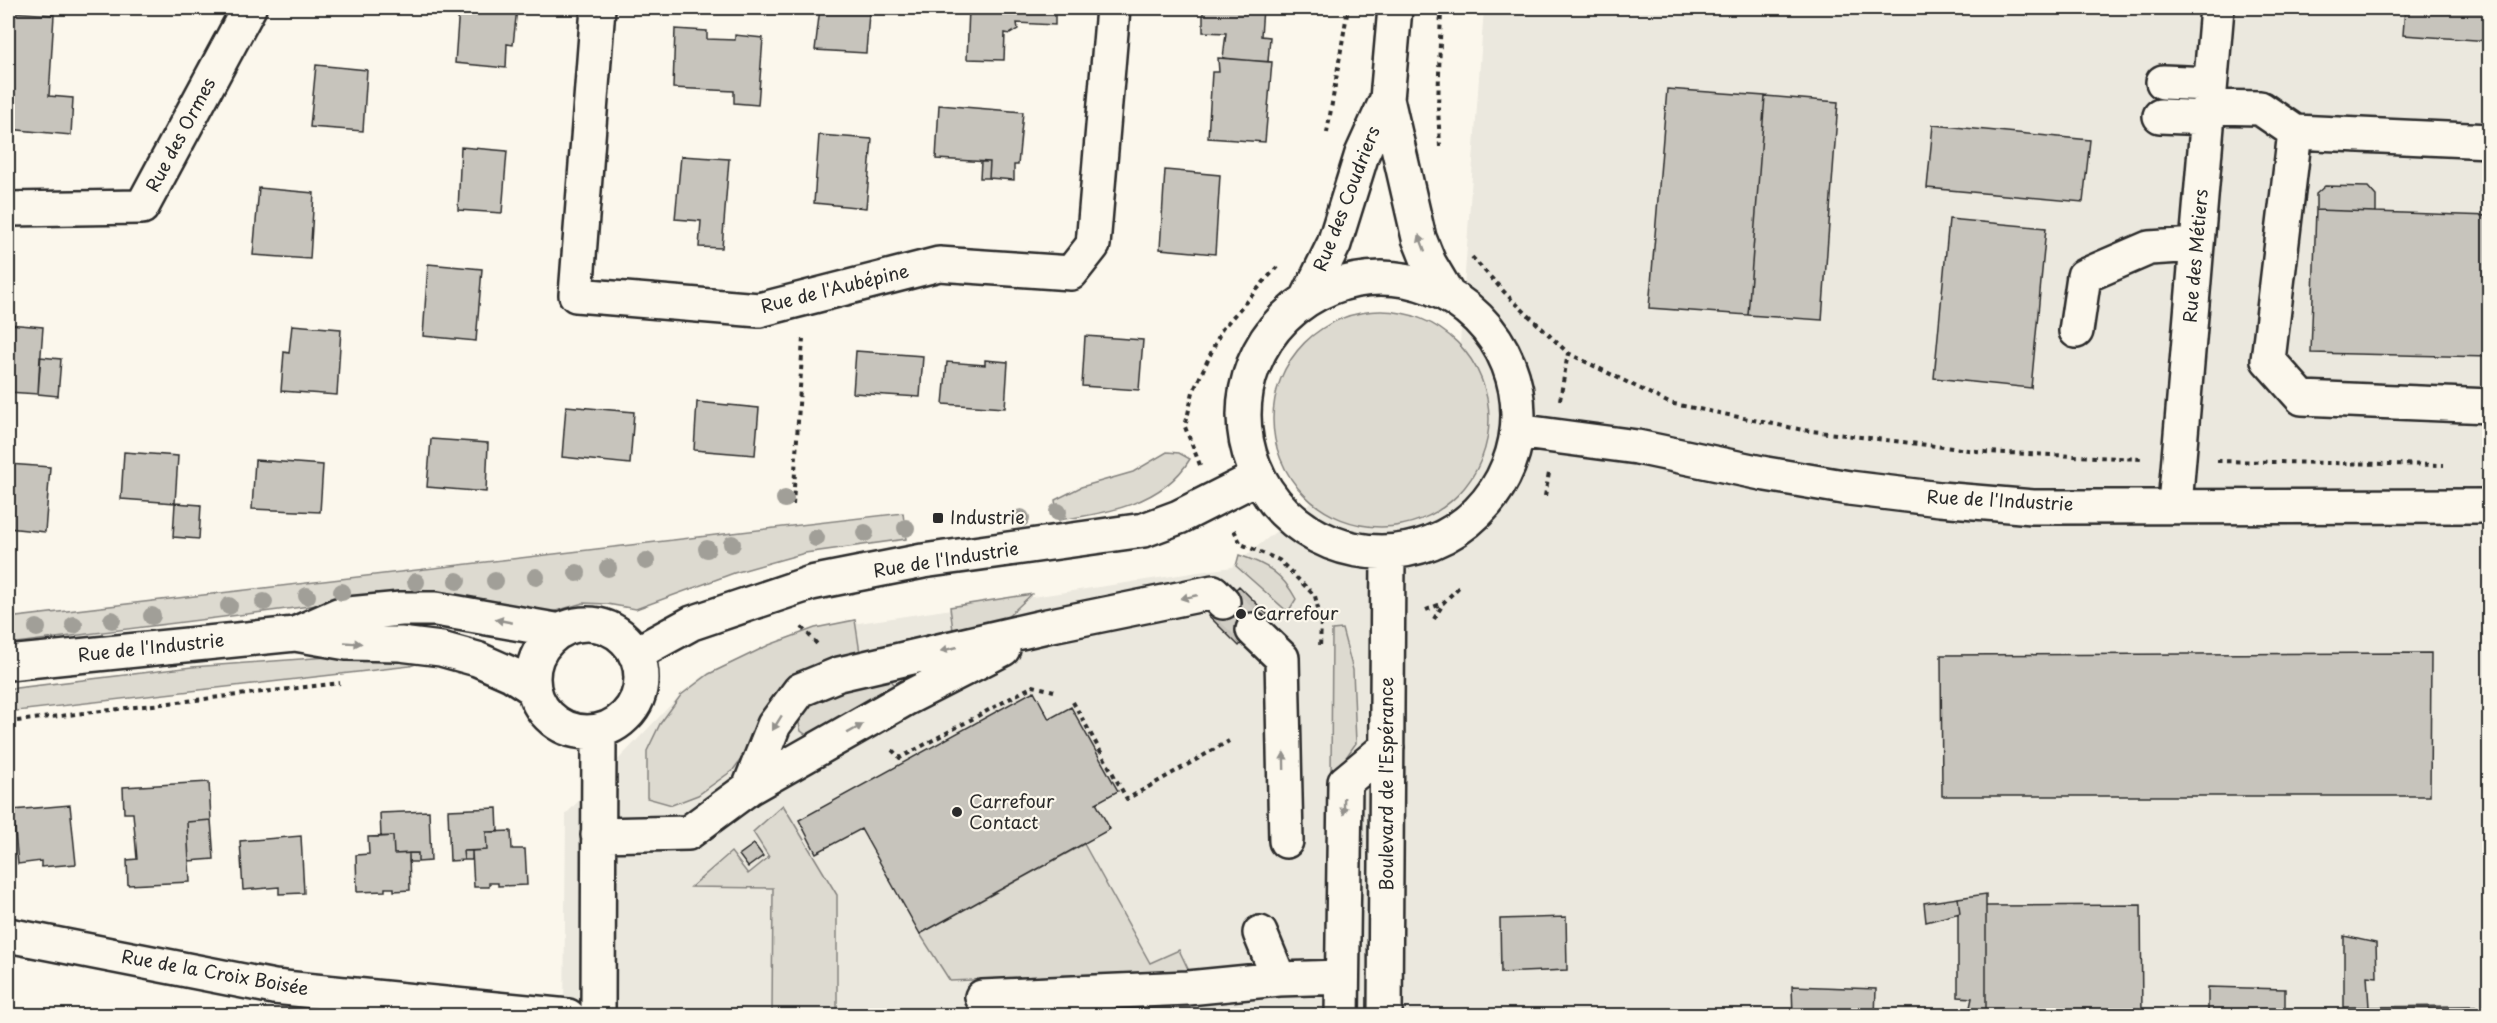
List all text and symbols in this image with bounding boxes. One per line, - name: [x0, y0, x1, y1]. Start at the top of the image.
- street label: Rue des Ormes: [138, 72, 221, 196]
- street label: Rue des Coudriers: [1305, 122, 1386, 275]
- street label: Rue des Métiers: [2175, 188, 2214, 324]
- one-way arrow: [1416, 234, 1426, 252]
- street label: Rue de l'Aubépine: [758, 256, 912, 319]
- street label: Rue de l'Industrie: [1926, 482, 2074, 517]
- place label: Industrie: [950, 503, 1025, 530]
- marker: Industrie: [931, 511, 945, 525]
- street label: Rue de l'Industrie: [871, 534, 1020, 583]
- one-way arrow: [1180, 593, 1199, 603]
- place label: Carrefour: [1253, 599, 1339, 626]
- marker: Carrefour: [1234, 607, 1248, 621]
- one-way arrow: [494, 616, 513, 625]
- street label: Rue de l'Industrie: [76, 625, 225, 668]
- one-way arrow: [344, 638, 363, 647]
- one-way arrow: [940, 644, 958, 654]
- street label: Boulevard de l'Espérance: [1372, 677, 1399, 891]
- one-way arrow: [772, 715, 783, 731]
- one-way arrow: [847, 724, 864, 734]
- one-way arrow: [1280, 752, 1289, 771]
- place label: Carrefour Contact: [969, 787, 1055, 835]
- one-way arrow: [1339, 797, 1349, 816]
- marker: Carrefour Contact: [950, 805, 964, 819]
- street label: Rue de la Croix Boisée: [119, 942, 311, 1001]

